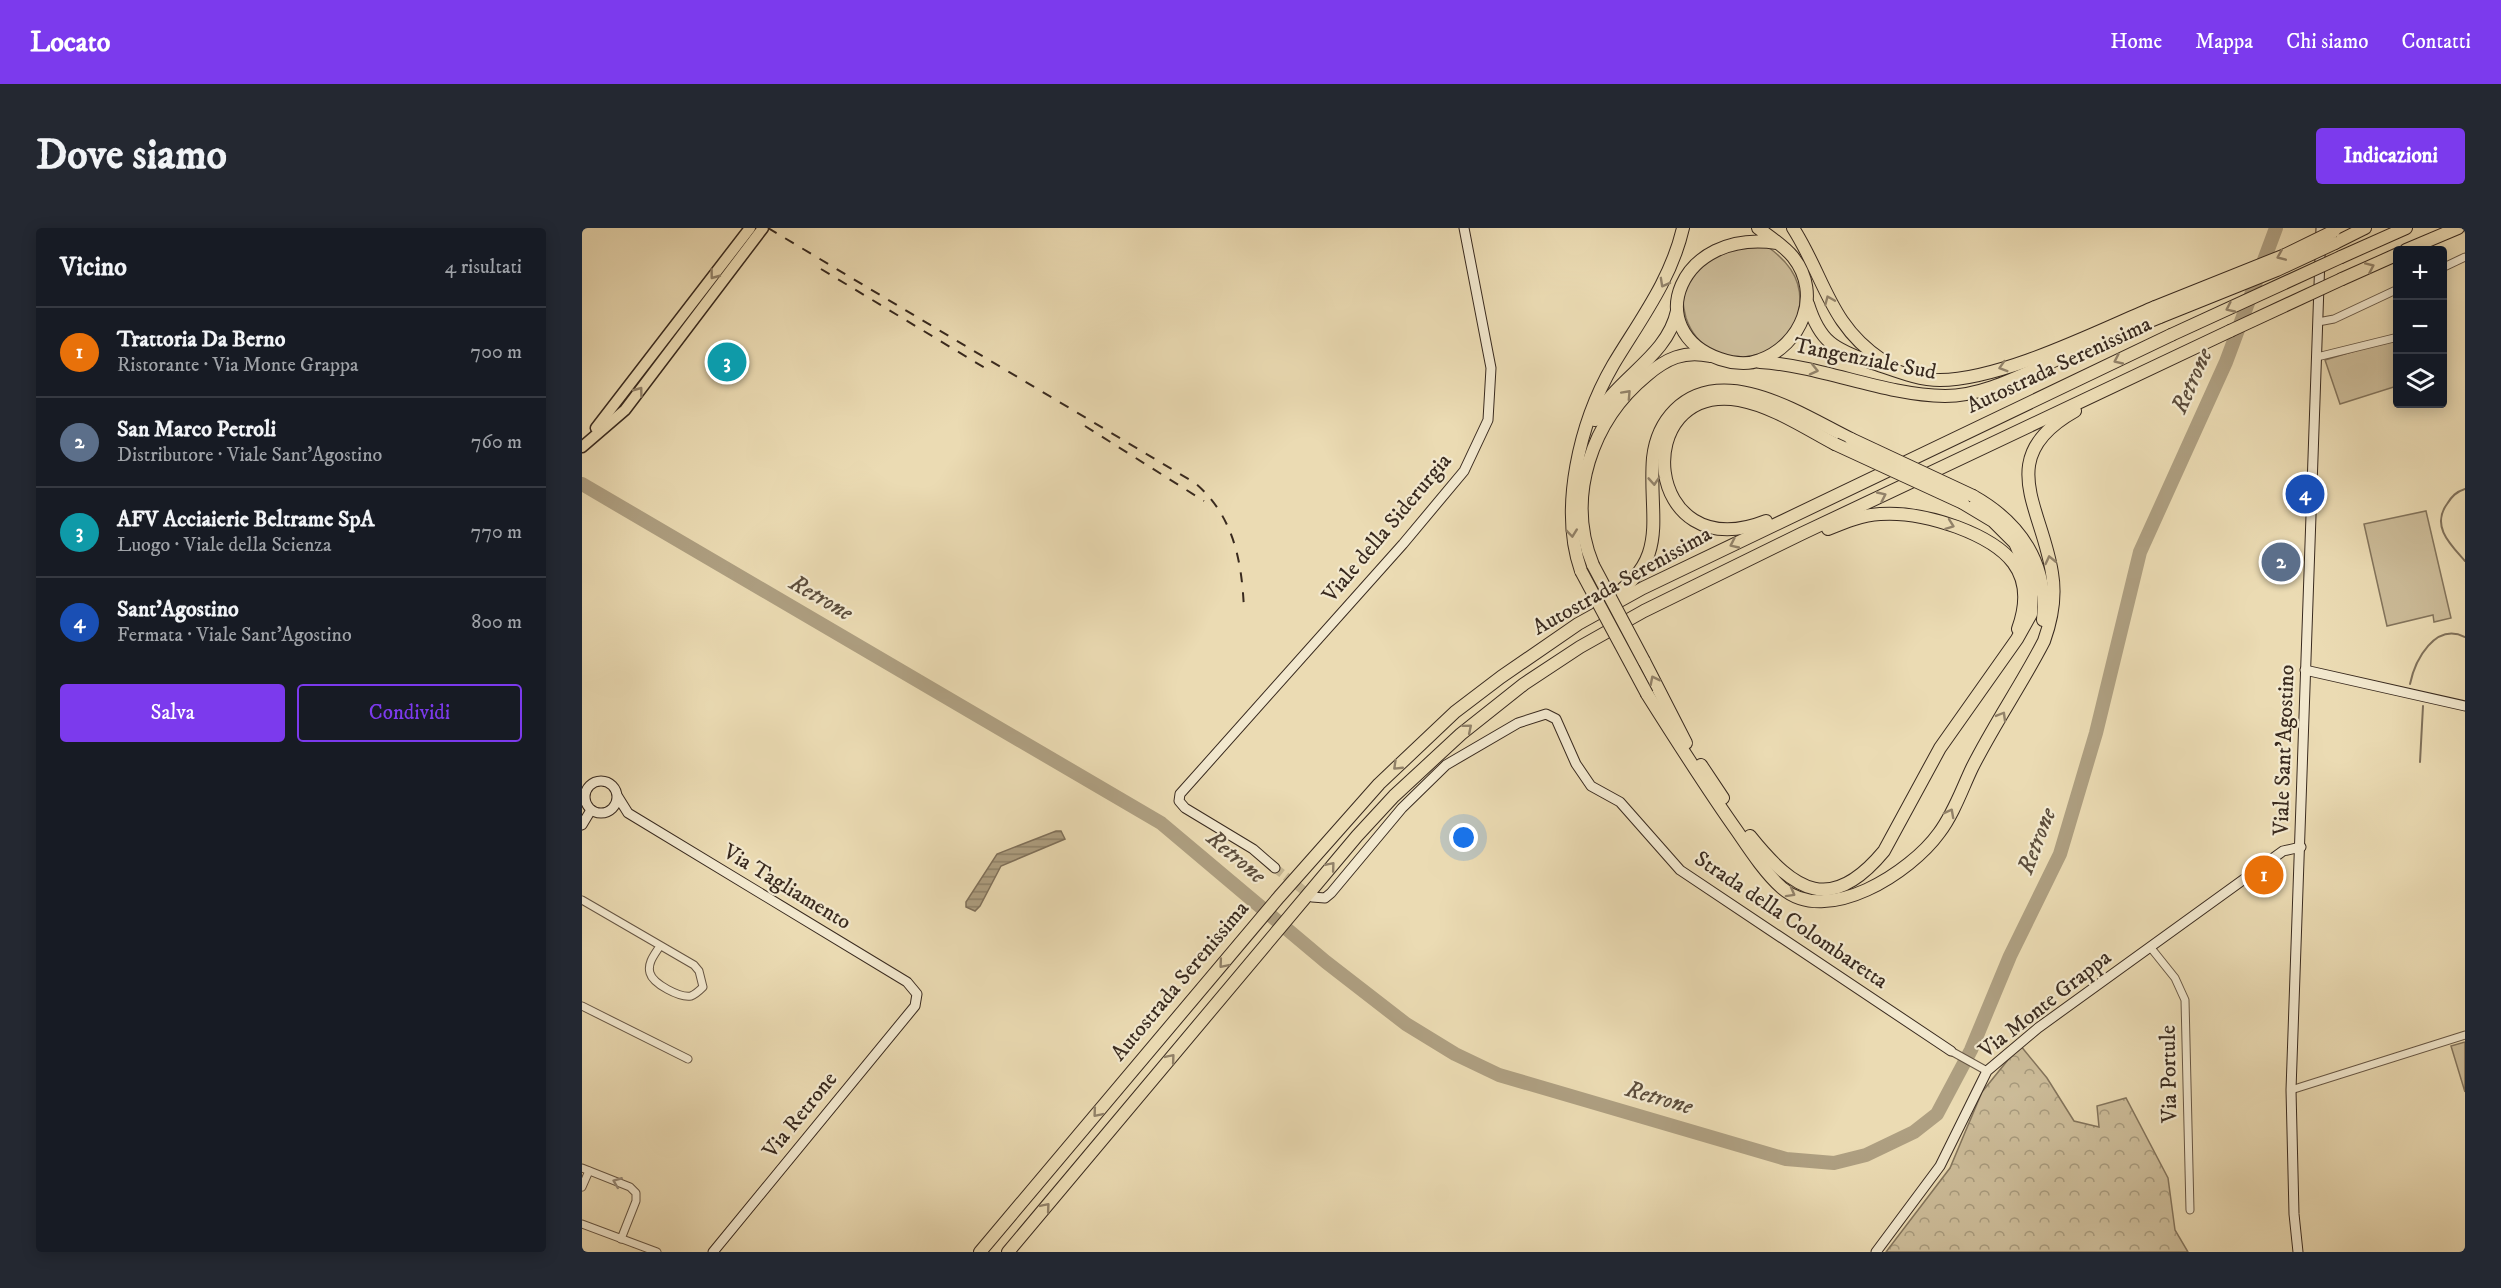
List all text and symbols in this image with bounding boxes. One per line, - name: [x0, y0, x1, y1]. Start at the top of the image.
- text: Locato: [30, 25, 110, 60]
- text: Home: [2110, 29, 2162, 55]
- text: Mappa: [2195, 29, 2253, 55]
- text: Chi siamo: [2286, 29, 2368, 55]
- text: Contatti: [2401, 29, 2471, 55]
- button: Indicazioni: [2316, 128, 2465, 184]
- text: Dove siamo: [36, 130, 227, 182]
- map controls: [2393, 246, 2447, 408]
- button: +: [2393, 246, 2447, 300]
- one-way arrow: [2276, 249, 2287, 261]
- text: Vicino: [60, 251, 127, 284]
- text: 4 risultati: [445, 255, 522, 280]
- one-way arrow: [2363, 262, 2374, 274]
- one-way arrow: [711, 268, 722, 279]
- one-way arrow: [1660, 277, 1671, 287]
- one-way arrow: [1824, 296, 1836, 307]
- button: −: [2393, 300, 2447, 354]
- one-way arrow: [2225, 301, 2236, 313]
- street label: Autostrada Serenissima: [1962, 310, 2156, 420]
- text: Trattoria Da Berno: [117, 326, 285, 353]
- street label: Tangenziale Sud: [1791, 332, 1939, 386]
- text: 1: [76, 340, 83, 365]
- text: 700 m: [471, 340, 522, 365]
- pin: 3: [708, 340, 746, 384]
- water label: Retrone: [2164, 343, 2220, 419]
- one-way arrow: [2113, 352, 2124, 364]
- text: Ristorante · Via Monte Grappa: [117, 353, 359, 378]
- button: layers: [2393, 354, 2447, 408]
- one-way arrow: [1998, 360, 2009, 372]
- one-way arrow: [1808, 363, 1818, 376]
- one-way arrow: [631, 387, 642, 398]
- one-way arrow: [1620, 390, 1631, 401]
- text: San Marco Petroli: [117, 416, 276, 443]
- text: 2: [75, 430, 84, 455]
- text: 760 m: [471, 430, 522, 455]
- text: Distributore · Viale Sant'Agostino: [117, 443, 382, 468]
- street label: Viale della Siderurgia: [1316, 447, 1458, 609]
- pin: 4: [2286, 472, 2324, 516]
- one-way arrow: [1647, 476, 1660, 485]
- one-way arrow: [1875, 491, 1886, 503]
- text: AFV Acciaierie Beltrame SpA: [117, 506, 375, 533]
- one-way arrow: [1943, 518, 1954, 530]
- text: 3: [76, 520, 83, 545]
- text: 770 m: [471, 520, 522, 545]
- street label: Autostrada Serenissima: [1528, 520, 1717, 641]
- one-way arrow: [1565, 528, 1578, 538]
- text: Luogo · Viale della Scienza: [117, 533, 332, 558]
- one-way arrow: [1729, 536, 1740, 548]
- pin: 2: [2262, 540, 2300, 584]
- one-way arrow: [2044, 555, 2057, 565]
- water label: Retrone: [783, 567, 859, 629]
- text: Sant'Agostino: [117, 596, 239, 623]
- text: 4: [74, 610, 85, 635]
- text: 800 m: [471, 610, 522, 635]
- text: Fermata · Viale Sant'Agostino: [117, 623, 352, 648]
- street label: Viale Sant'Agostino: [2267, 664, 2300, 837]
- one-way arrow: [1650, 676, 1661, 687]
- button: Salva: [60, 684, 285, 742]
- button: Condividi: [297, 684, 522, 742]
- one-way arrow: [1995, 712, 2006, 722]
- one-way arrow: [1461, 724, 1472, 735]
- one-way arrow: [1393, 759, 1404, 770]
- water label: Retrone: [2010, 803, 2064, 879]
- one-way arrow: [1943, 809, 1954, 819]
- water label: Retrone: [1199, 823, 1273, 891]
- your location: [1449, 823, 1478, 852]
- street label: Via Tagliamento: [717, 838, 856, 936]
- street label: Strada della Colombaretta: [1689, 845, 1894, 995]
- pin: 1: [2244, 852, 2284, 898]
- one-way arrow: [1324, 862, 1335, 873]
- one-way arrow: [1785, 886, 1795, 897]
- street label: Autostrada Serenissima: [1105, 895, 1255, 1067]
- street label: Via Monte Grappa: [1973, 944, 2117, 1065]
- one-way arrow: [1219, 957, 1230, 968]
- street label: Via Portule: [2155, 1025, 2183, 1124]
- one-way arrow: [1164, 1053, 1175, 1064]
- street label: Via Retrone: [756, 1066, 843, 1165]
- water label: Retrone: [1621, 1074, 1697, 1122]
- one-way arrow: [1093, 1106, 1104, 1117]
- one-way arrow: [612, 1177, 623, 1189]
- one-way arrow: [1039, 1203, 1050, 1214]

